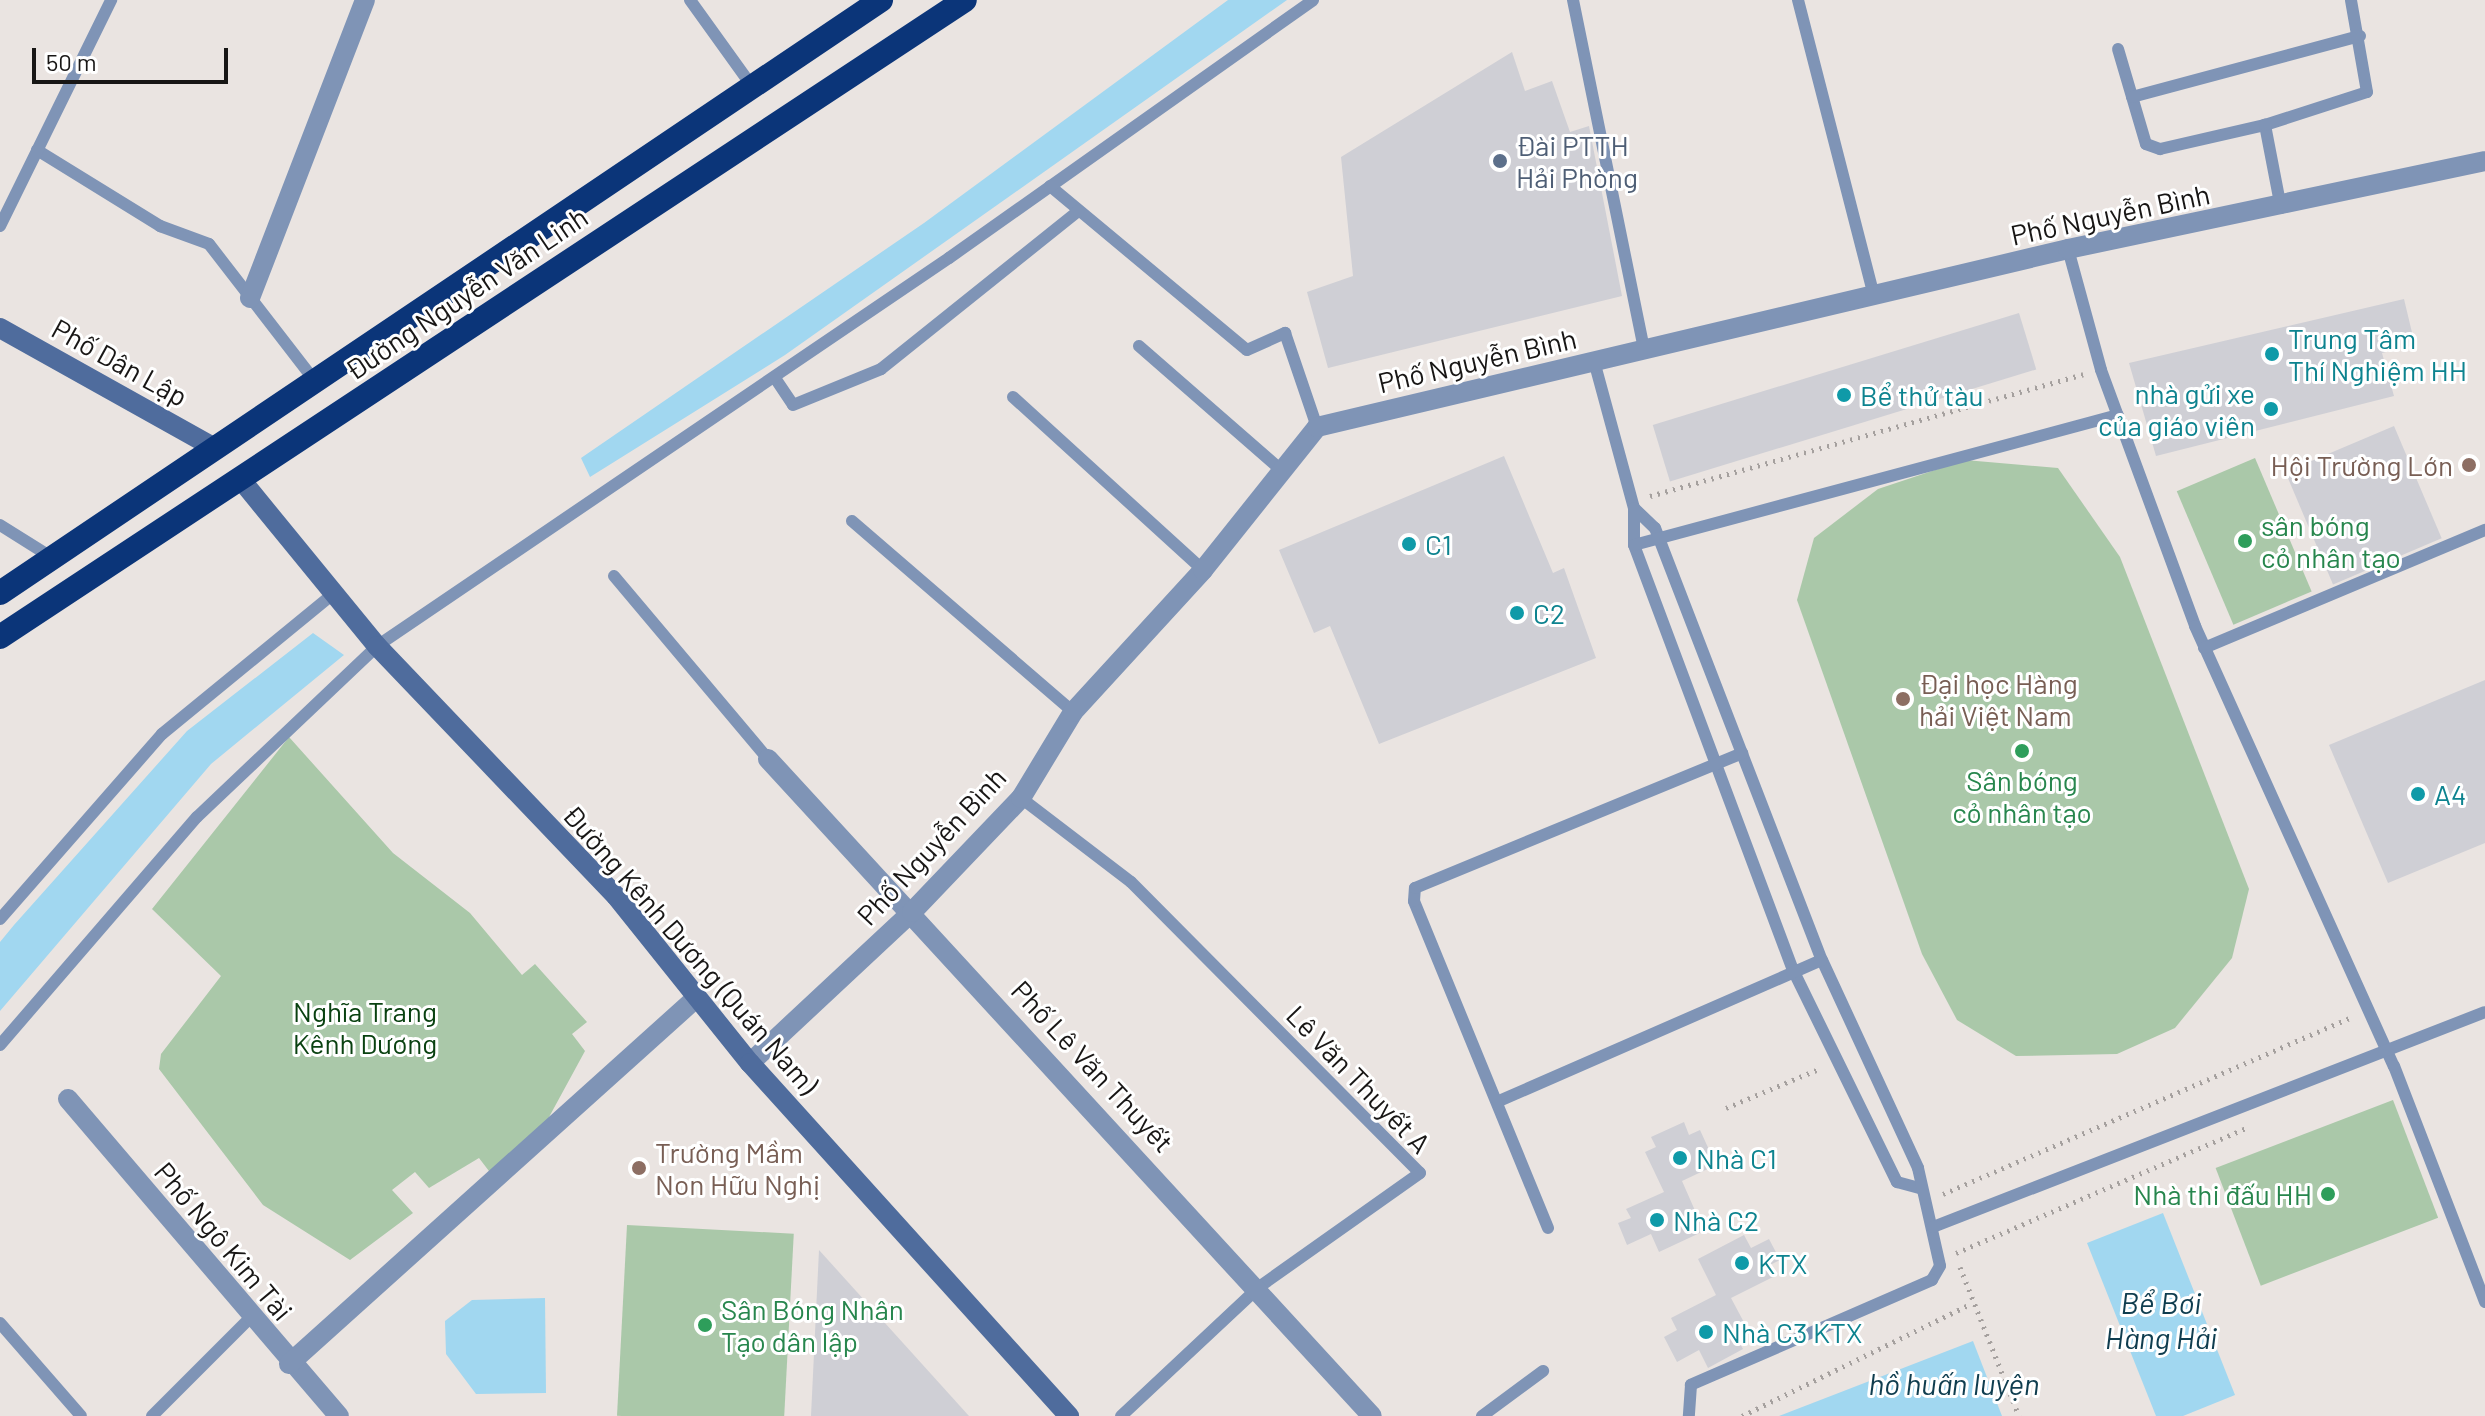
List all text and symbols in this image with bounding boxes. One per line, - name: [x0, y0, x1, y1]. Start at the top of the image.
- scale bar: [36, 32, 232, 82]
- text: 50 m: [46, 47, 97, 76]
- place label: Đài PTTH Hải Phòng: [1516, 128, 1638, 194]
- marker: Đài PTTH Hải Phòng: [1491, 152, 1509, 170]
- street label: Phố Nguyễn Bình: [2007, 176, 2213, 252]
- street label: Đường Nguyễn Văn Linh: [339, 199, 593, 387]
- street label: Phố Dân Lập: [46, 311, 194, 413]
- street label: Phố Nguyễn Bình: [1374, 321, 1580, 399]
- place label: Trung Tâm Thí Nghiệm HH: [2288, 321, 2467, 387]
- marker: Trung Tâm Thí Nghiệm HH: [2263, 345, 2281, 363]
- place label: nhà gửi xe của giáo viên: [2098, 376, 2255, 442]
- place label: Bể thử tàu: [1860, 378, 1984, 412]
- marker: Bể thử tàu: [1835, 386, 1853, 404]
- marker: nhà gửi xe của giáo viên: [2262, 400, 2280, 418]
- place label: Hội Trường Lớn: [2271, 448, 2453, 482]
- marker: Hội Trường Lớn: [2460, 456, 2478, 474]
- place label: sân bóng cỏ nhân tạo: [2261, 508, 2401, 574]
- place label: C1: [1425, 527, 1452, 561]
- marker: sân bóng cỏ nhân tạo: [2236, 532, 2254, 550]
- marker: C1: [1400, 535, 1418, 553]
- place label: C2: [1533, 596, 1565, 630]
- marker: C2: [1508, 604, 1526, 622]
- place label: Đại học Hàng hải Việt Nam: [1919, 666, 2078, 732]
- marker: Đại học Hàng hải Việt Nam: [1894, 690, 1912, 708]
- marker: Sân bóng cỏ nhân tạo: [2013, 742, 2031, 760]
- street label: Phố Nguyễn Bình: [850, 760, 1012, 932]
- place label: Sân bóng cỏ nhân tạo: [1952, 763, 2092, 829]
- place label: A4: [2434, 777, 2466, 811]
- marker: A4: [2409, 785, 2427, 803]
- street label: Đường Kênh Dương (Quán Nam): [556, 798, 826, 1100]
- street label: Phố Lê Văn Thuyết: [1005, 973, 1181, 1159]
- park label: Nghĩa Trang Kênh Dương: [293, 994, 437, 1060]
- street label: Lê Văn Thuyết A: [1280, 998, 1438, 1160]
- place label: Trường Mầm Non Hữu Nghị: [655, 1135, 820, 1201]
- place label: Nhà C1: [1696, 1141, 1777, 1175]
- marker: Nhà C1: [1671, 1149, 1689, 1167]
- street label: Phố Ngô Kim Tài: [148, 1155, 300, 1327]
- marker: Trường Mầm Non Hữu Nghị: [630, 1159, 648, 1177]
- place label: Nhà thi đấu HH: [2133, 1177, 2312, 1211]
- marker: Nhà thi đấu HH: [2319, 1185, 2337, 1203]
- place label: Nhà C2: [1673, 1203, 1759, 1237]
- marker: Nhà C2: [1648, 1211, 1666, 1229]
- place label: KTX: [1758, 1246, 1808, 1280]
- marker: KTX: [1733, 1254, 1751, 1272]
- water label: Bể Bơi Hàng Hải: [2105, 1284, 2217, 1354]
- place label: Sân Bóng Nhân Tạo dân lập: [721, 1292, 904, 1358]
- place label: Nhà C3 KTX: [1722, 1315, 1862, 1349]
- marker: Sân Bóng Nhân Tạo dân lập: [696, 1316, 714, 1334]
- marker: Nhà C3 KTX: [1697, 1323, 1715, 1341]
- water label: hồ huấn luyện: [1869, 1365, 2039, 1401]

